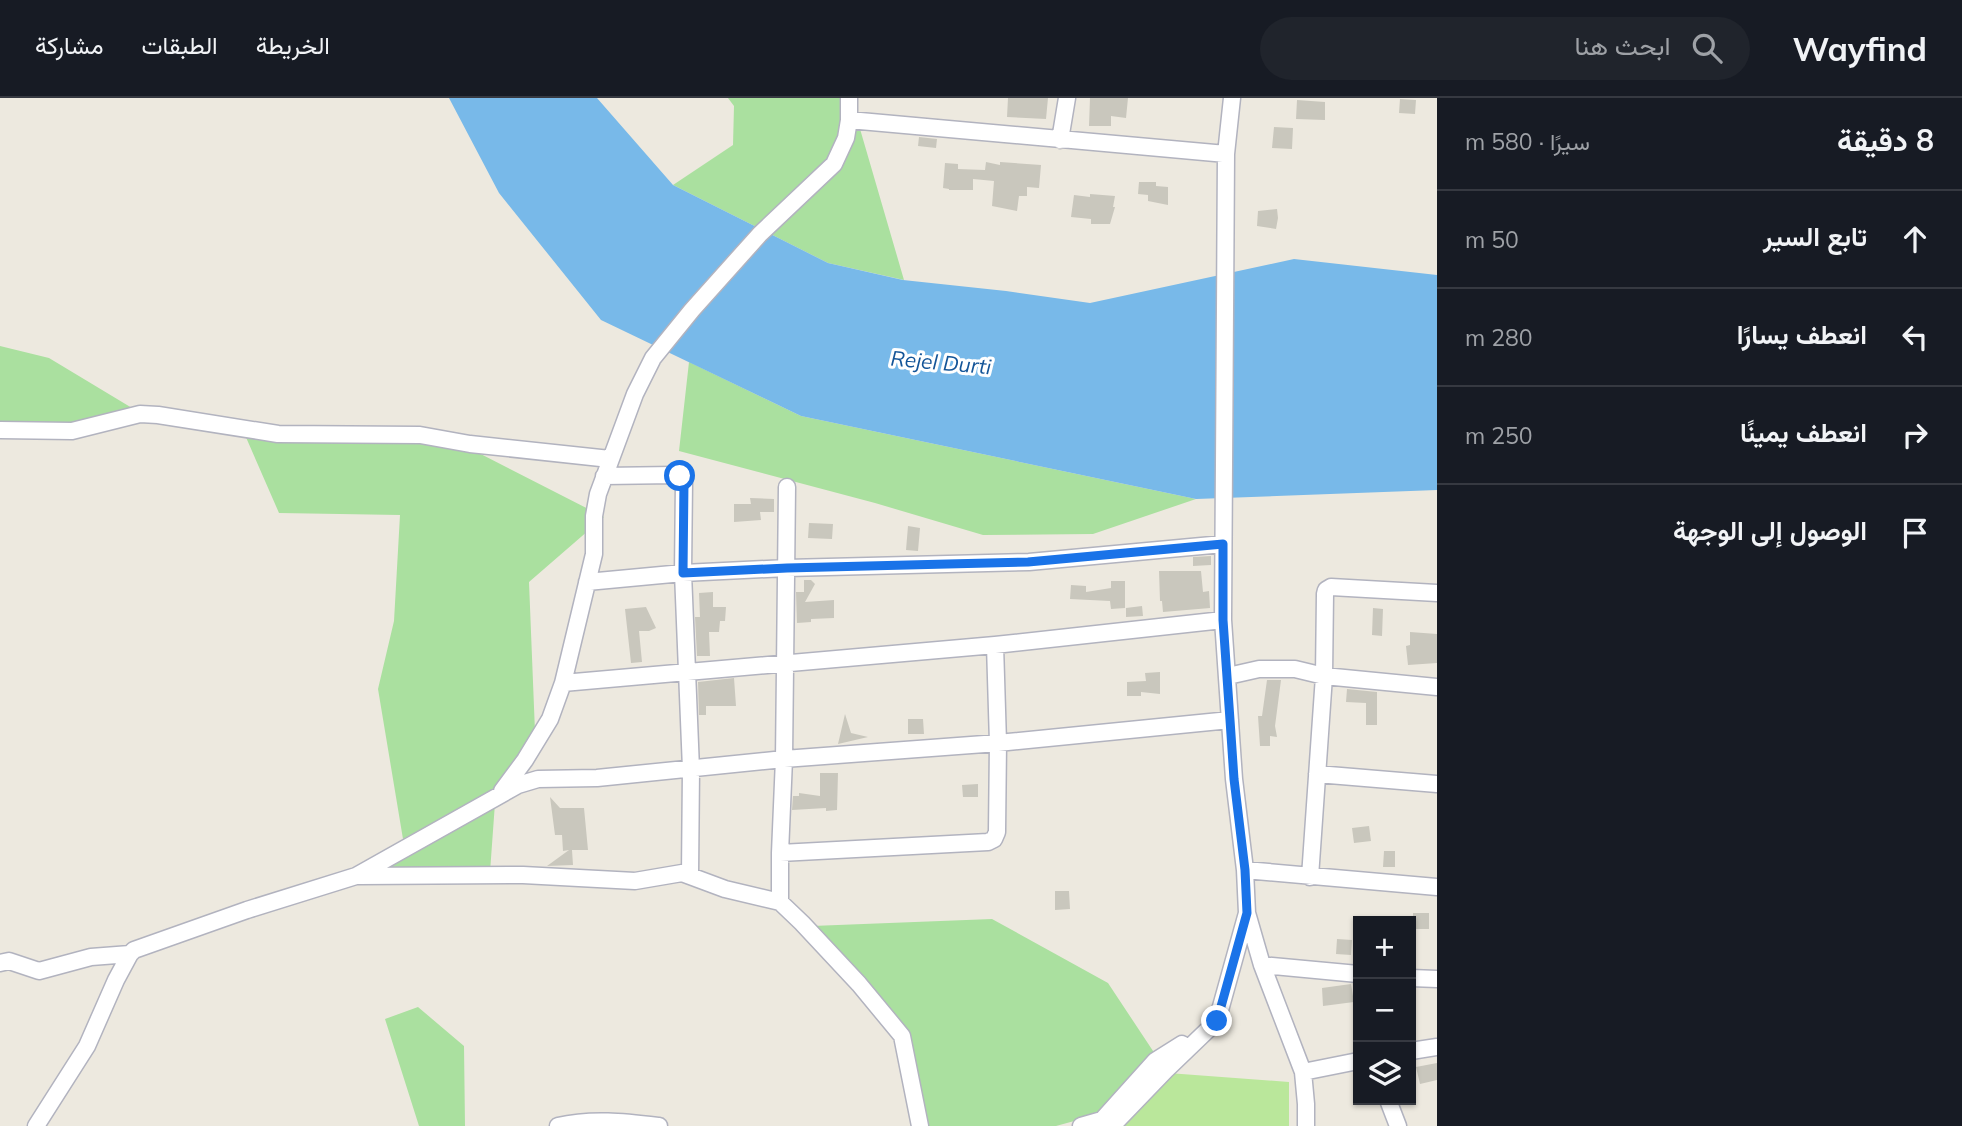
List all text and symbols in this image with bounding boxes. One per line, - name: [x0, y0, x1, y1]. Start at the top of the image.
- search box: [1260, 17, 1750, 80]
- text: Wayfind: [1792, 28, 1927, 69]
- text: ابحث هنا: [1574, 29, 1670, 62]
- icon: search: [1688, 29, 1726, 67]
- text: مشاركة: [35, 30, 103, 60]
- text: الطبقات: [141, 30, 218, 60]
- text: الخريطة: [256, 30, 330, 60]
- text: 8 دقيقة: [1837, 121, 1934, 159]
- text: سيرًا · 580 m: [1465, 127, 1590, 156]
- text: تابع السير: [1763, 220, 1867, 253]
- icon: ahead: [1896, 220, 1934, 258]
- text: 50 m: [1465, 225, 1519, 254]
- text: انعطف يسارًا: [1737, 318, 1867, 351]
- icon: left: [1896, 318, 1934, 356]
- text: 280 m: [1465, 323, 1533, 352]
- water label: Rejel Durti: [890, 345, 993, 379]
- text: انعطف يمينًا: [1740, 416, 1867, 449]
- icon: right: [1896, 416, 1934, 454]
- text: 250 m: [1465, 421, 1533, 450]
- route start: [664, 460, 695, 491]
- text: الوصول إلى الوجهة: [1673, 514, 1867, 547]
- icon: arrive: [1896, 514, 1934, 552]
- map controls: [1353, 916, 1416, 1105]
- button: +: [1353, 916, 1416, 979]
- button: −: [1353, 979, 1416, 1042]
- route end: [1201, 1005, 1232, 1036]
- button: layers: [1353, 1042, 1416, 1105]

